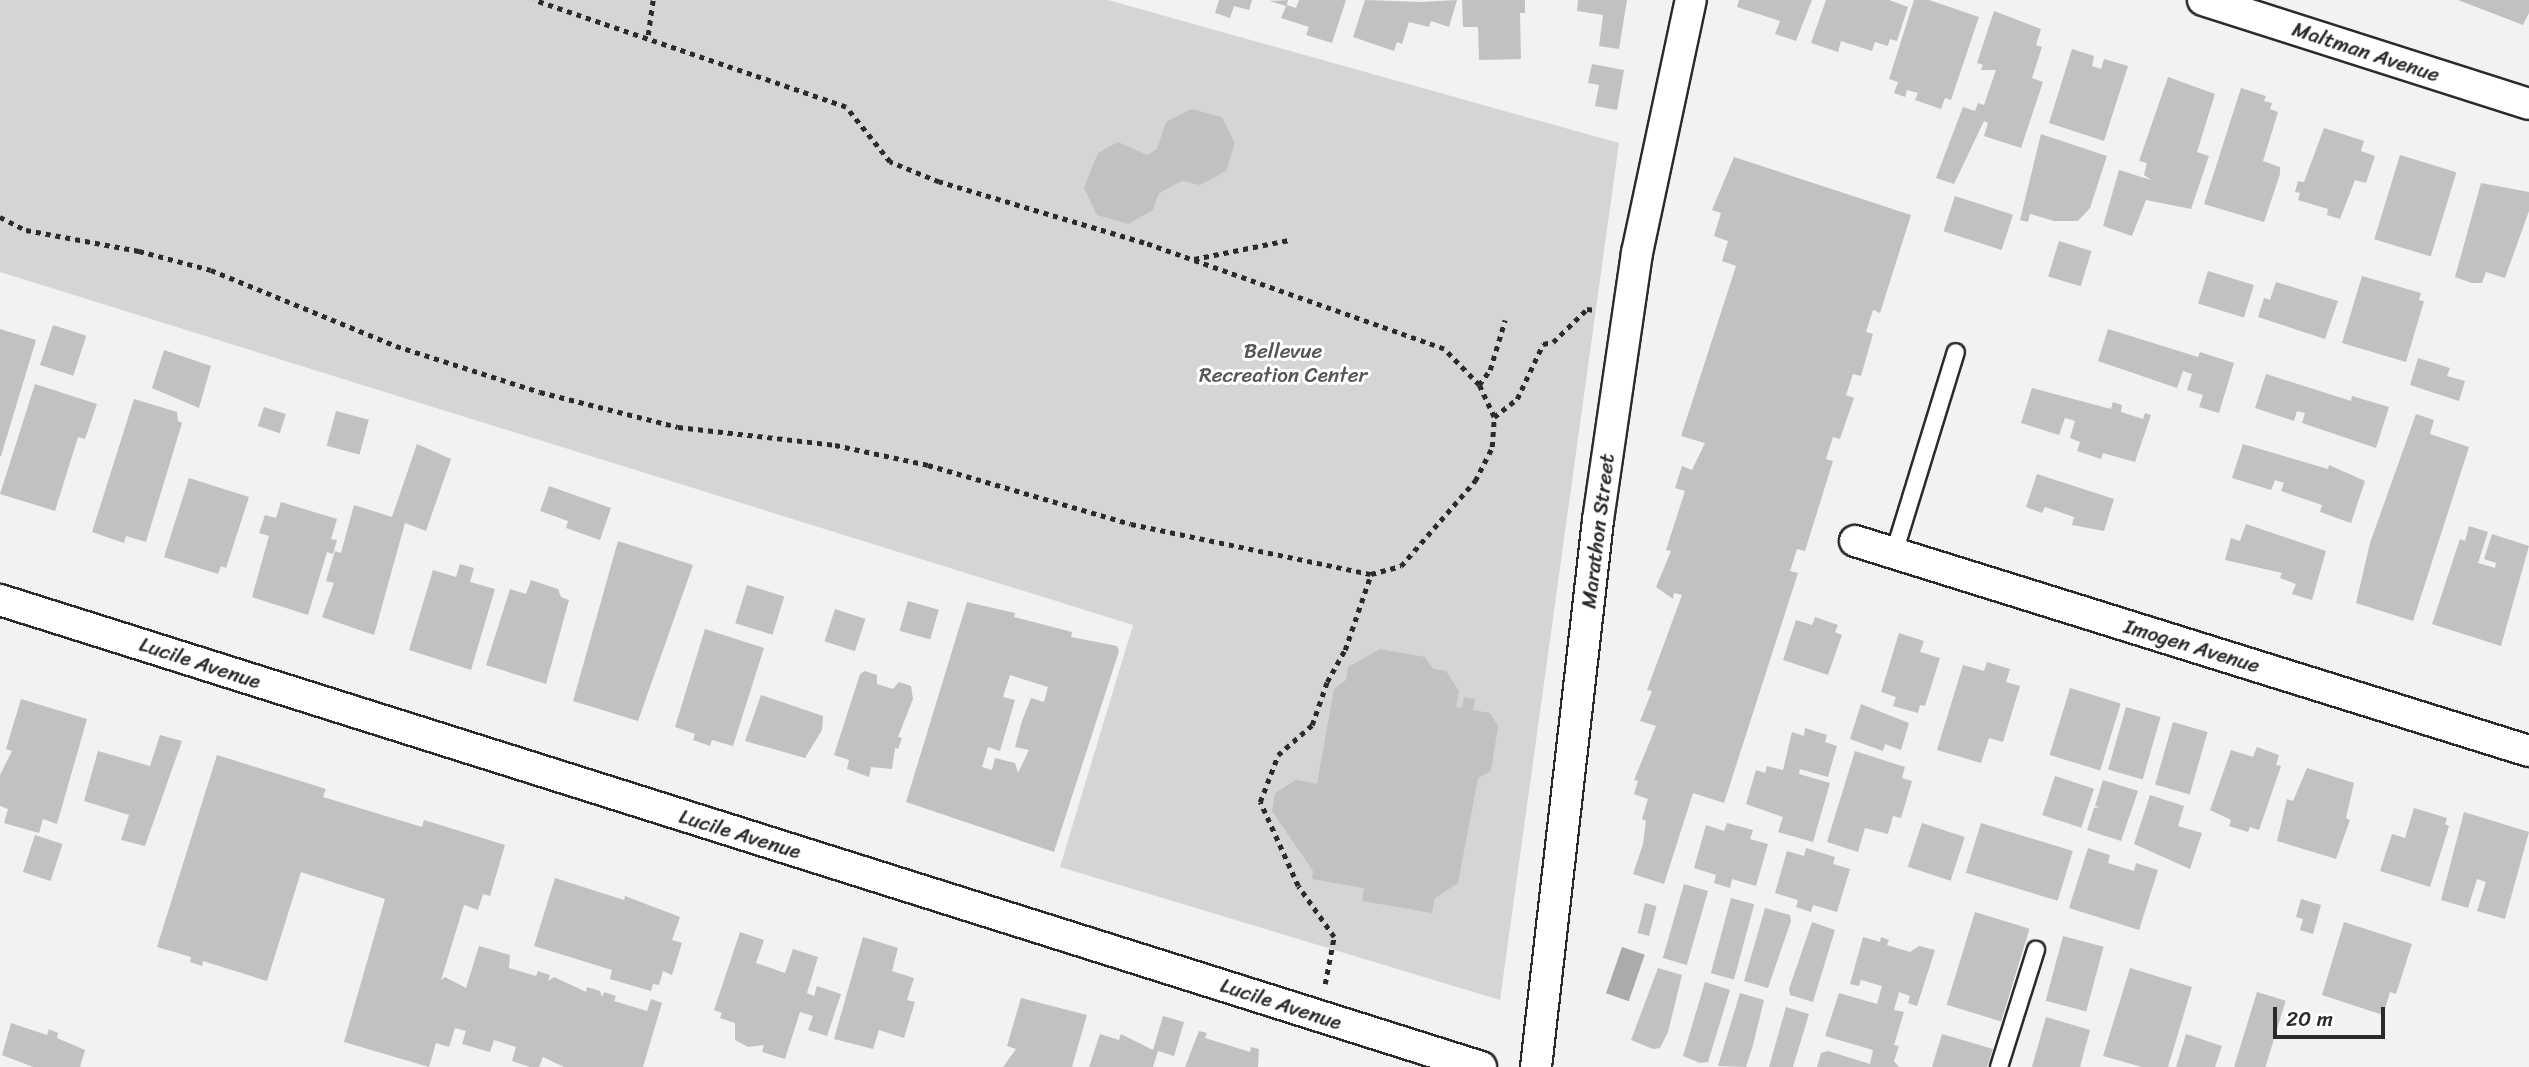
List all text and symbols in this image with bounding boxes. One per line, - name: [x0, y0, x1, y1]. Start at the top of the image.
- street label: Maltman Avenue: [2289, 16, 2443, 88]
- park label: Bellevue Recreation Center: [1198, 338, 1368, 388]
- street label: Marathon Street: [1576, 452, 1620, 610]
- street label: Imogen Avenue: [2121, 613, 2263, 679]
- street label: Lucile Avenue: [136, 632, 264, 694]
- street label: Lucile Avenue: [676, 804, 804, 864]
- street label: Lucile Avenue: [1217, 973, 1345, 1035]
- scale bar: [2277, 993, 2389, 1038]
- text: 20 m: [2286, 1000, 2333, 1038]

